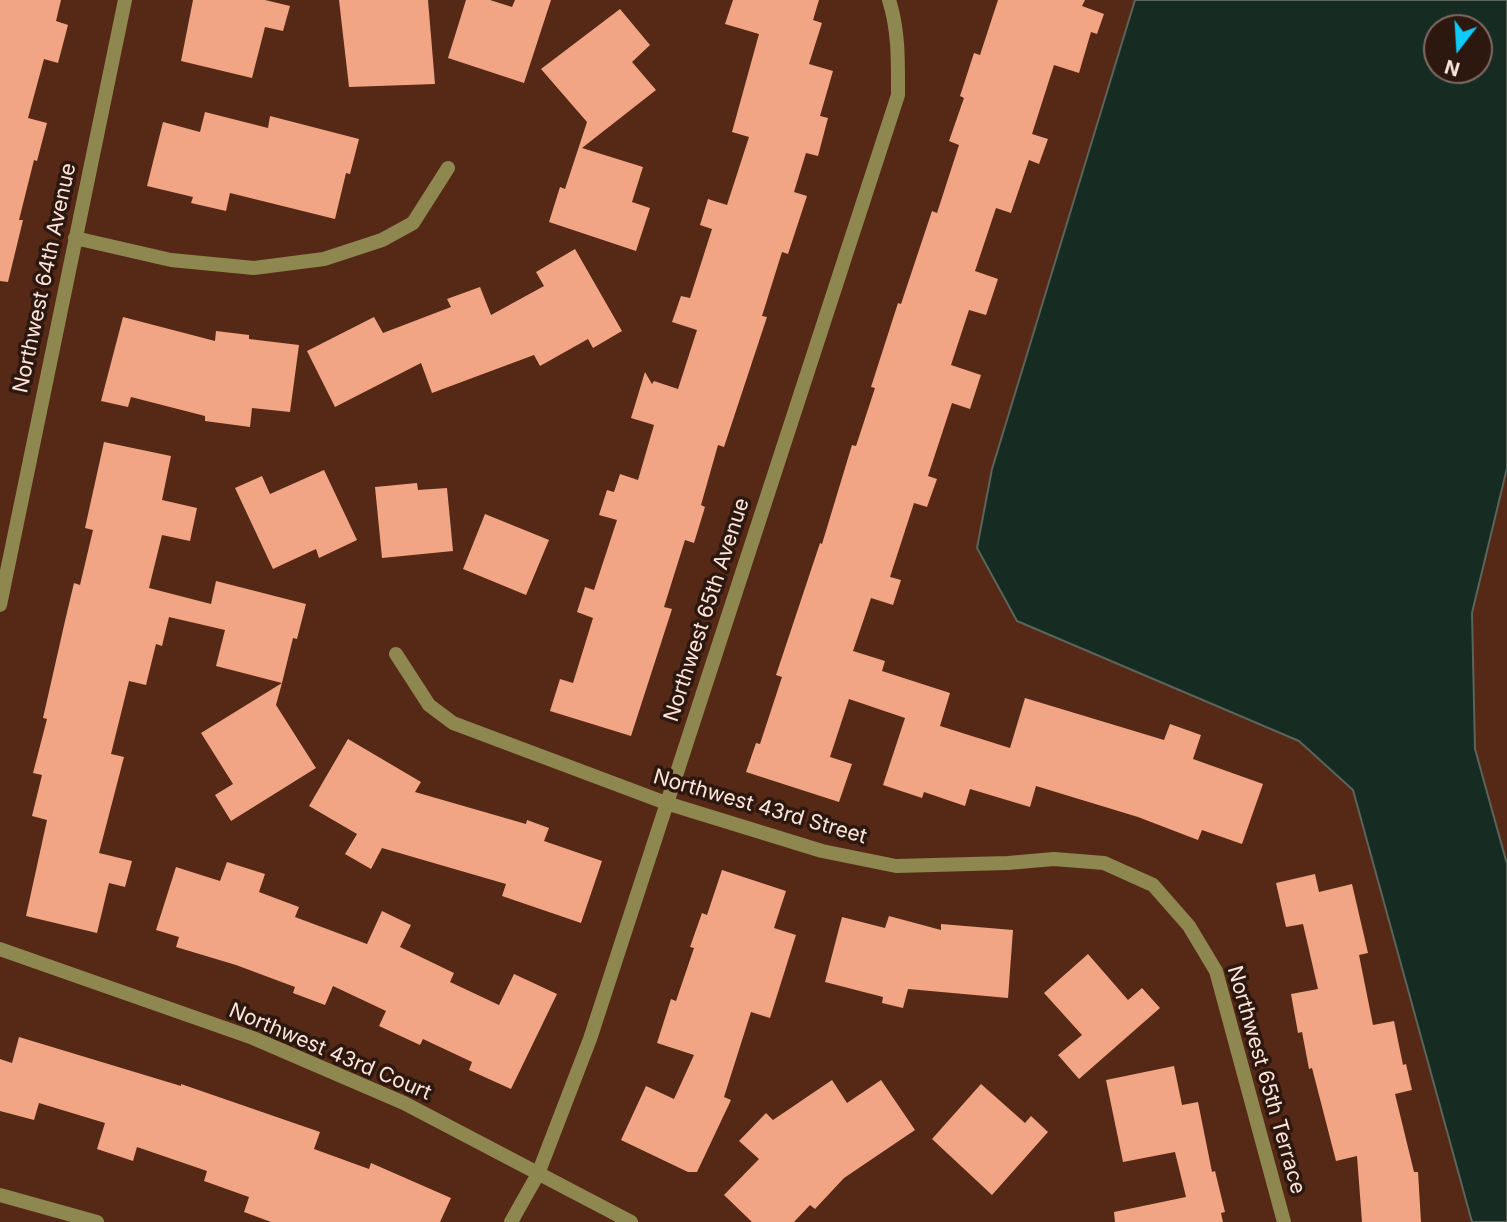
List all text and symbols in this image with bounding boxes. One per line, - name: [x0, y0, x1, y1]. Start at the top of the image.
- north arrow: [1423, 14, 1493, 84]
- text: N: [1442, 55, 1463, 81]
- street label: Northwest 64th Avenue: [8, 161, 82, 395]
- street label: Northwest 65th Avenue: [659, 495, 755, 725]
- street label: Northwest 43rd Street: [650, 764, 870, 850]
- street label: Northwest 65th Terrace: [1221, 963, 1311, 1197]
- street label: Northwest 43rd Court: [225, 998, 435, 1106]

